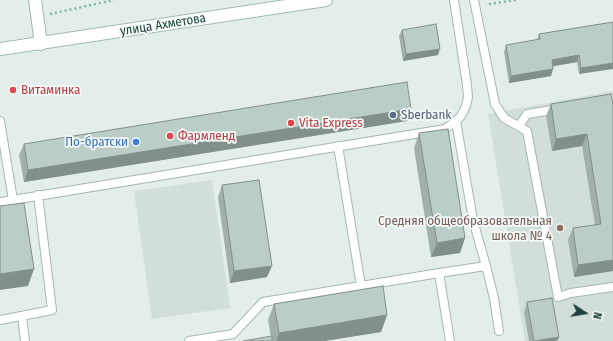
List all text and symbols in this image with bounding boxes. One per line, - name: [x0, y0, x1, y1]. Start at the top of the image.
- street label: улица Ахметова: [119, 11, 207, 39]
- place label: Витаминка: [21, 82, 80, 98]
- marker: Витаминка: [8, 85, 18, 95]
- place label: Sberbank: [401, 107, 451, 123]
- marker: Sberbank: [388, 110, 398, 120]
- place label: Vita Express: [299, 115, 363, 131]
- marker: Vita Express: [286, 118, 296, 128]
- place label: Фармленд: [178, 128, 235, 144]
- marker: Фармленд: [165, 131, 175, 141]
- place label: По-братски: [65, 134, 128, 150]
- marker: По-братски: [131, 137, 141, 147]
- place label: Средняя общеобразовательная школа № 4: [378, 213, 552, 244]
- marker: Средняя общеобразовательная школа № 4: [555, 223, 565, 233]
- north arrow: [565, 293, 605, 333]
- text: N: [590, 311, 604, 320]

